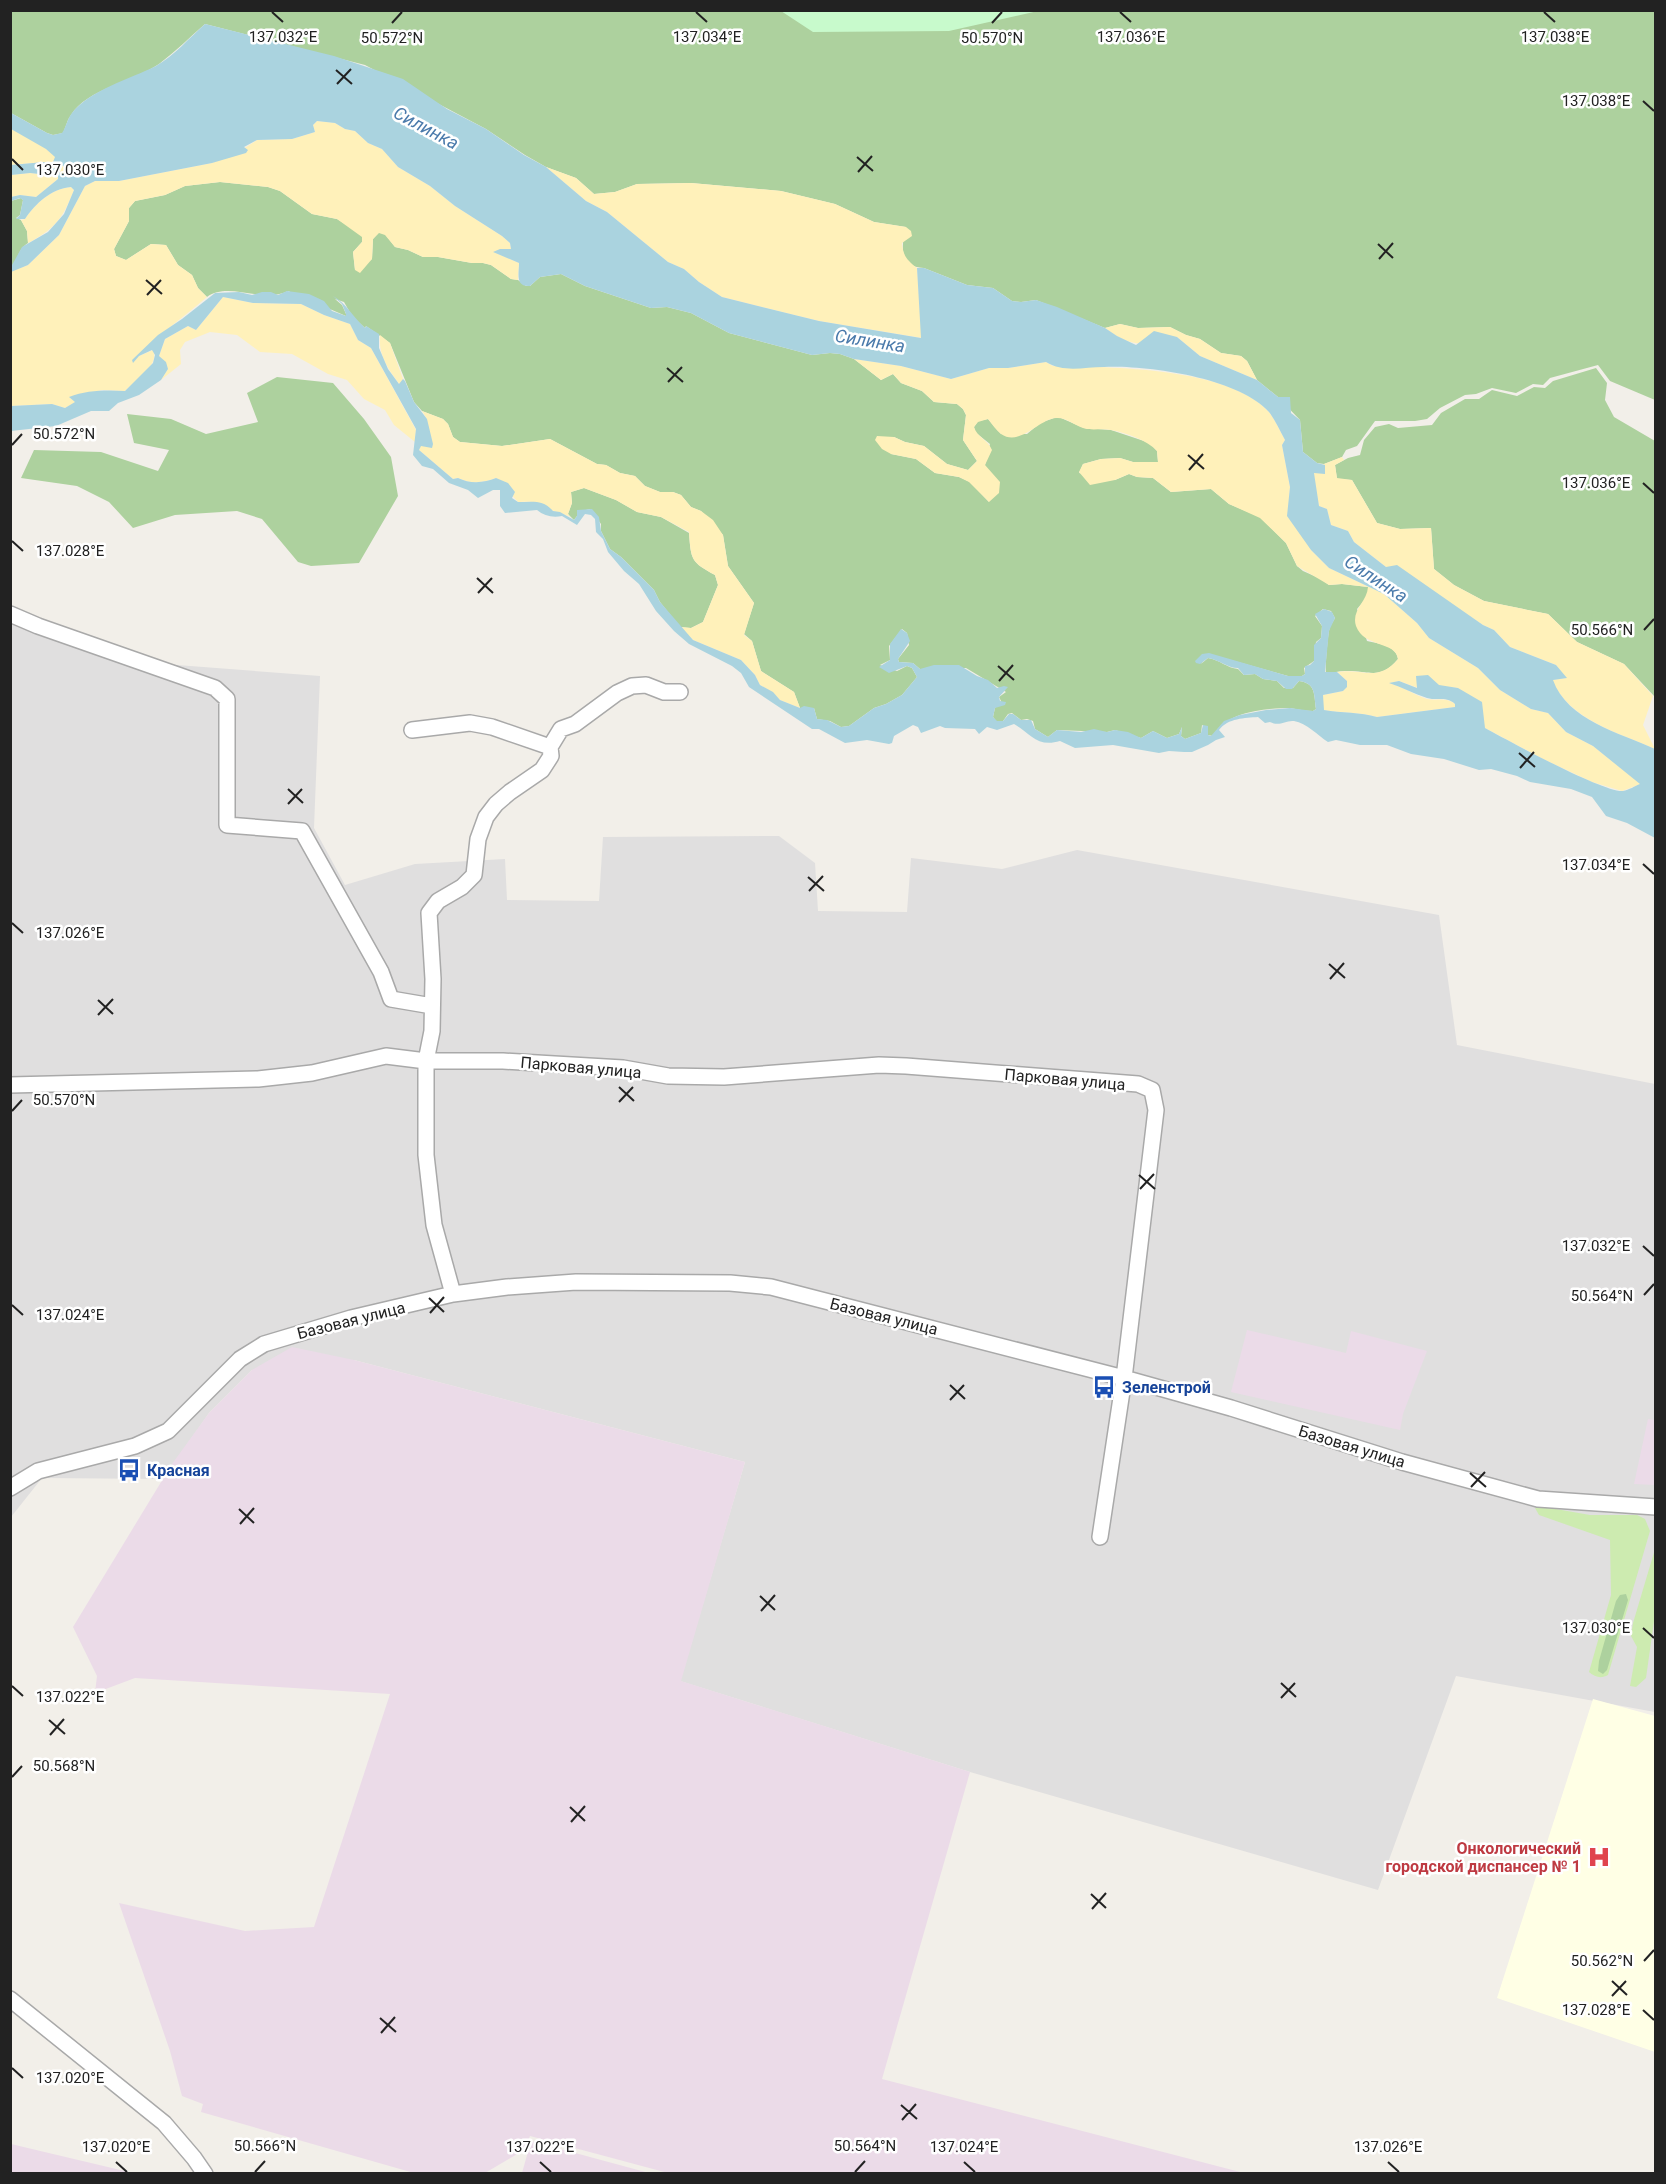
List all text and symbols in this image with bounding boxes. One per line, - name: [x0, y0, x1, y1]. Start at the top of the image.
- text: 137.032°E: [249, 28, 318, 46]
- text: 137.034°E: [673, 28, 742, 46]
- text: 137.036°E: [1097, 28, 1166, 46]
- text: 137.038°E: [1521, 28, 1590, 46]
- text: 50.572°N: [361, 29, 423, 47]
- text: 50.570°N: [961, 29, 1023, 47]
- text: 137.038°E: [1562, 92, 1631, 110]
- water label: Силинка: [390, 102, 462, 153]
- text: 137.030°E: [36, 161, 105, 179]
- water label: Силинка: [834, 325, 907, 356]
- text: 50.572°N: [33, 425, 95, 443]
- text: 137.036°E: [1562, 474, 1631, 492]
- text: 137.028°E: [36, 542, 105, 560]
- water label: Силинка: [1341, 551, 1412, 607]
- text: 50.566°N: [1571, 621, 1633, 639]
- text: 137.034°E: [1562, 856, 1631, 874]
- text: 137.026°E: [36, 924, 105, 942]
- street label: Парковая улица: [520, 1053, 642, 1082]
- street label: Парковая улица: [1004, 1065, 1126, 1094]
- text: 50.570°N: [33, 1091, 95, 1109]
- text: 137.032°E: [1562, 1237, 1631, 1255]
- text: 50.564°N: [1571, 1287, 1633, 1305]
- street label: Базовая улица: [828, 1294, 940, 1339]
- street label: Базовая улица: [295, 1298, 407, 1343]
- text: 137.024°E: [36, 1306, 105, 1324]
- bus stop icon: Зеленстрой: [1091, 1374, 1117, 1400]
- place label: Зеленстрой: [1122, 1378, 1211, 1397]
- street label: Базовая улица: [1296, 1421, 1407, 1472]
- bus stop icon: Красная: [116, 1457, 142, 1483]
- place label: Красная: [147, 1461, 210, 1480]
- text: 137.030°E: [1562, 1619, 1631, 1637]
- text: 137.022°E: [36, 1688, 105, 1706]
- text: 50.568°N: [33, 1757, 95, 1775]
- place label: Онкологический городской диспансер № 1: [1385, 1839, 1581, 1876]
- hospital icon: Онкологический городской диспансер № 1: [1586, 1844, 1612, 1870]
- text: 50.562°N: [1571, 1952, 1633, 1970]
- text: 137.028°E: [1562, 2001, 1631, 2019]
- text: 137.020°E: [36, 2069, 105, 2087]
- text: 50.566°N: [234, 2137, 296, 2155]
- text: 50.564°N: [834, 2137, 896, 2155]
- text: 137.020°E: [82, 2138, 151, 2156]
- text: 137.022°E: [506, 2138, 575, 2156]
- text: 137.024°E: [930, 2138, 999, 2156]
- text: 137.026°E: [1354, 2138, 1423, 2156]

